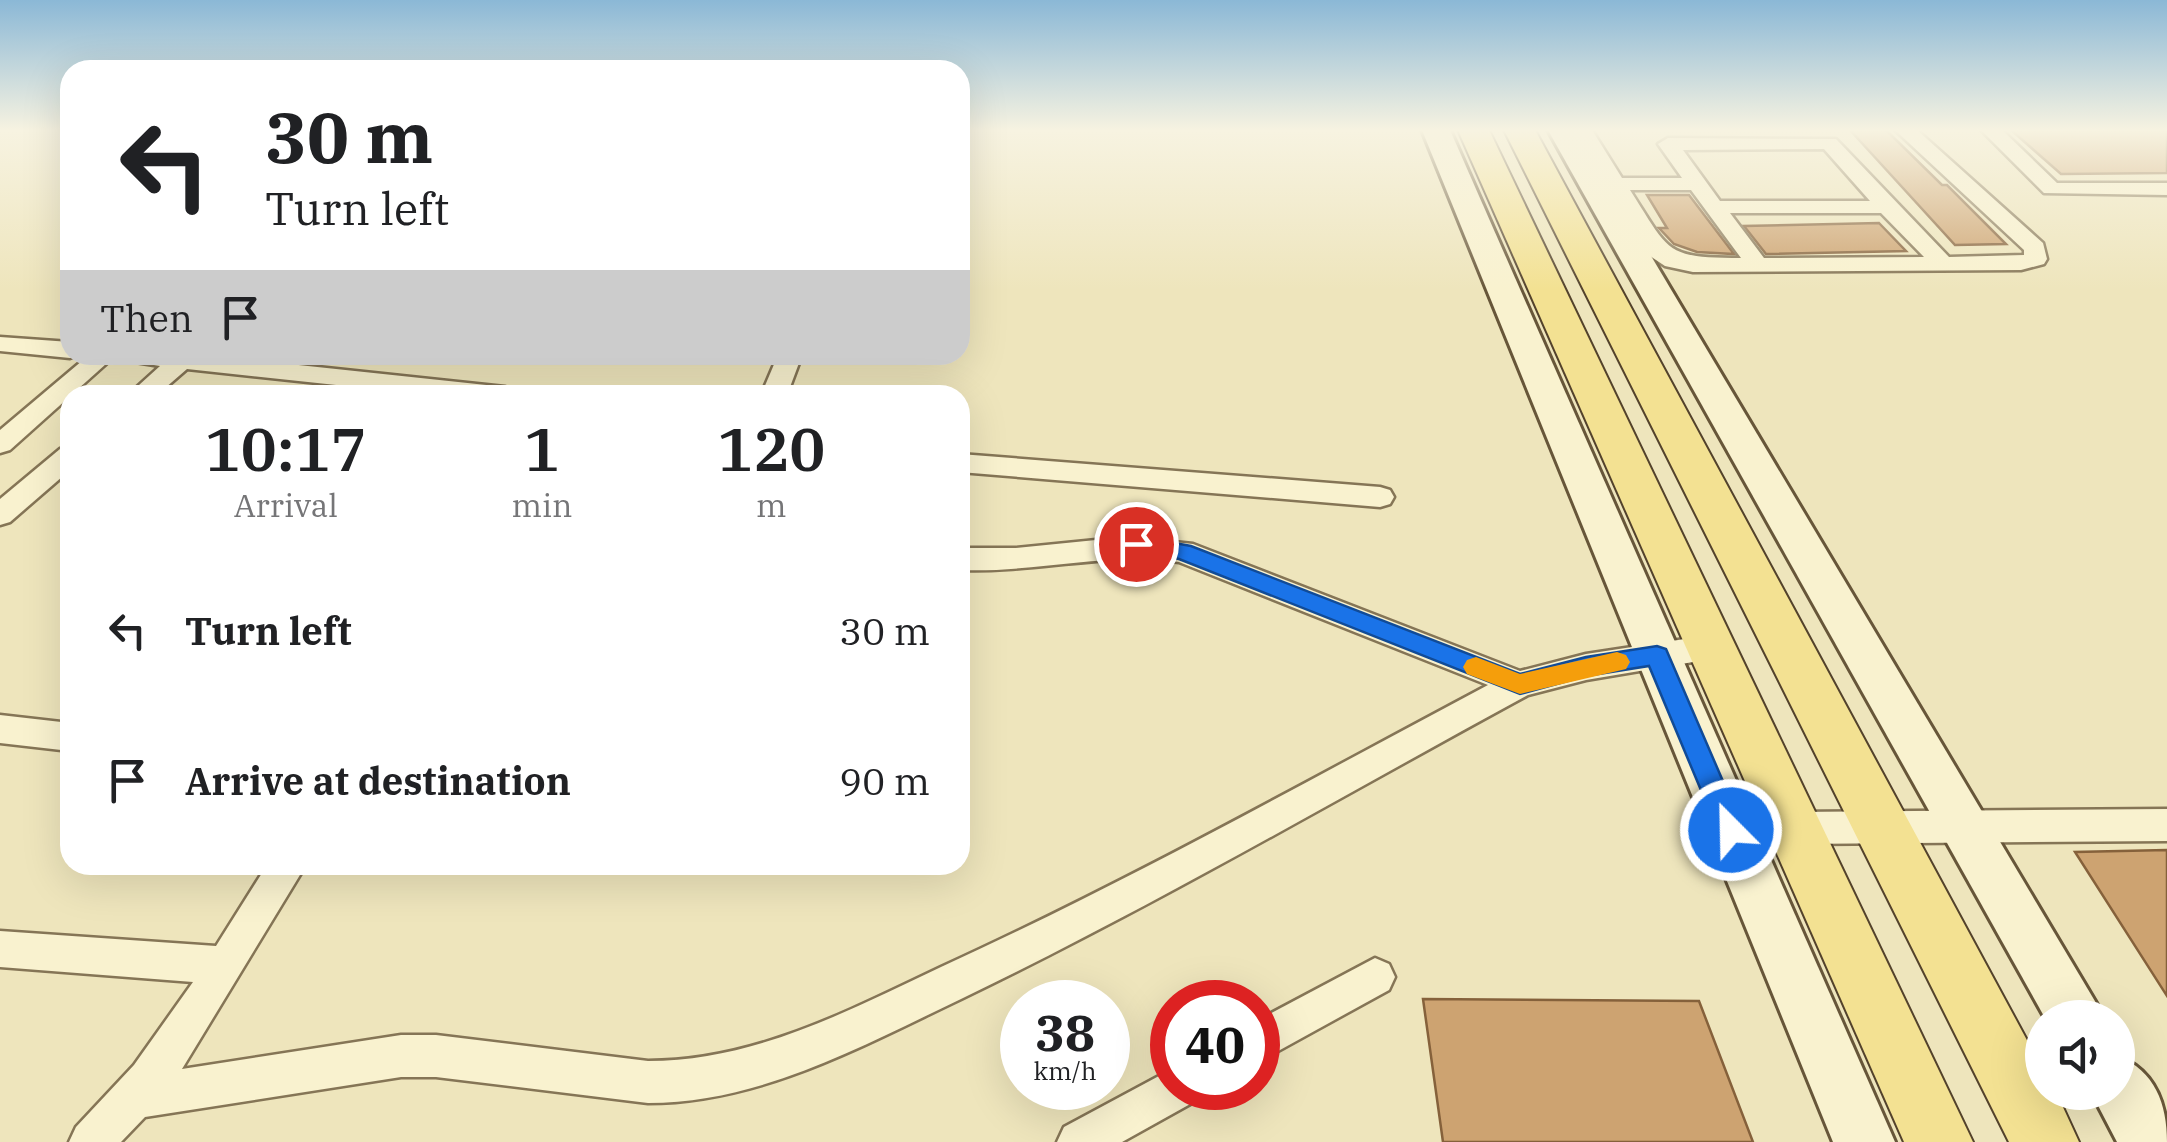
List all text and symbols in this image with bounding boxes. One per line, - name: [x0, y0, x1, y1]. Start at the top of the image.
- text: 30 m: [265, 91, 433, 182]
- icon: left: [100, 100, 230, 230]
- text: Turn left: [265, 179, 449, 237]
- icon: arrive: [213, 290, 268, 345]
- text: Then: [100, 293, 193, 342]
- text: 10:17: [205, 409, 367, 488]
- text: 1: [524, 409, 560, 488]
- text: 120: [717, 409, 825, 488]
- text: Arrival: [234, 484, 338, 526]
- text: min: [511, 484, 572, 526]
- text: m: [756, 484, 786, 526]
- pin: [1094, 502, 1179, 587]
- icon: arrive: [1109, 517, 1164, 572]
- icon: left: [100, 603, 155, 658]
- text: Turn left: [185, 606, 352, 655]
- text: 30 m: [839, 606, 930, 655]
- icon: arrive: [100, 753, 155, 808]
- text: Arrive at destination: [185, 756, 571, 805]
- text: 90 m: [839, 756, 930, 805]
- position arrow: [1679, 778, 1783, 882]
- speed limit sign: 40: [1150, 980, 1280, 1110]
- text: 38: [1035, 1000, 1095, 1065]
- map controls: [2025, 1000, 2135, 1110]
- button: sound: [2025, 1000, 2135, 1110]
- text: km/h: [1033, 1054, 1097, 1087]

